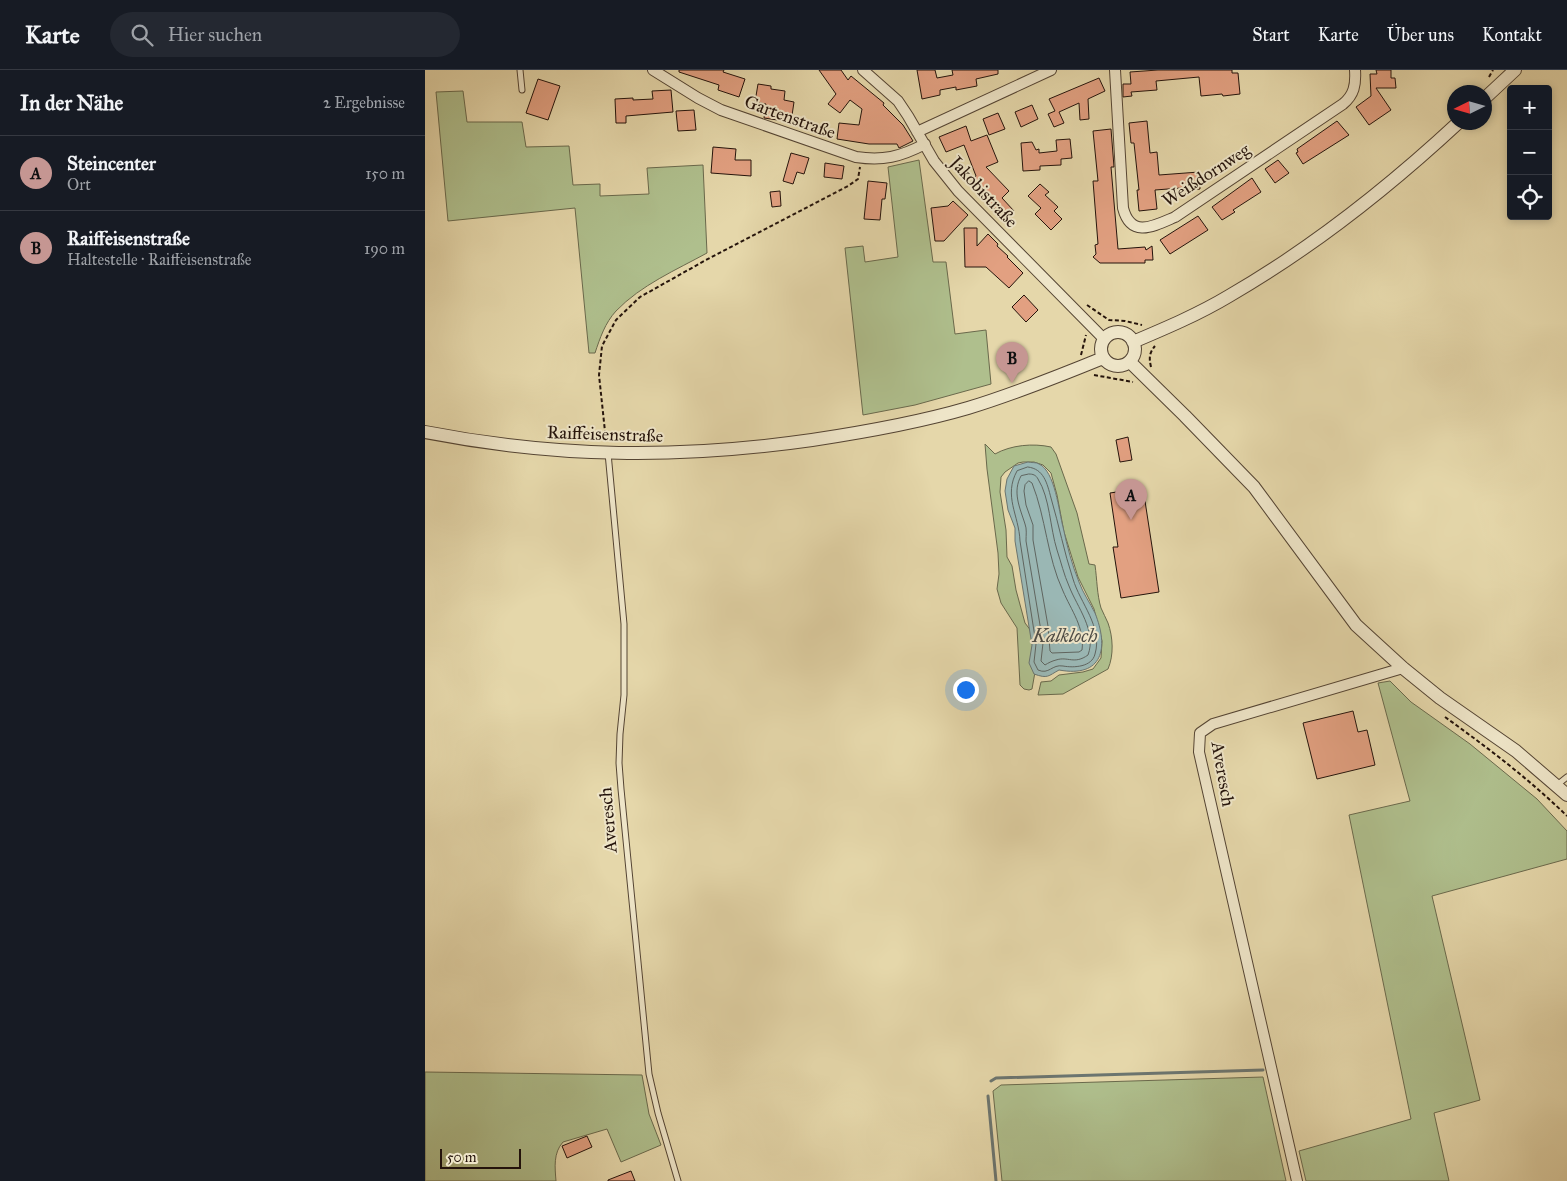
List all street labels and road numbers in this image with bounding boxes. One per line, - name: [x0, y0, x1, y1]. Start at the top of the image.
- street label: Gartenstraße: [741, 90, 839, 144]
- street label: Weißdornweg: [1158, 138, 1255, 212]
- street label: Jakobistraße: [943, 150, 1023, 233]
- street label: Raiffeisenstraße: [546, 421, 664, 447]
- street label: Averesch: [1206, 739, 1240, 808]
- street label: Averesch: [594, 786, 622, 855]

